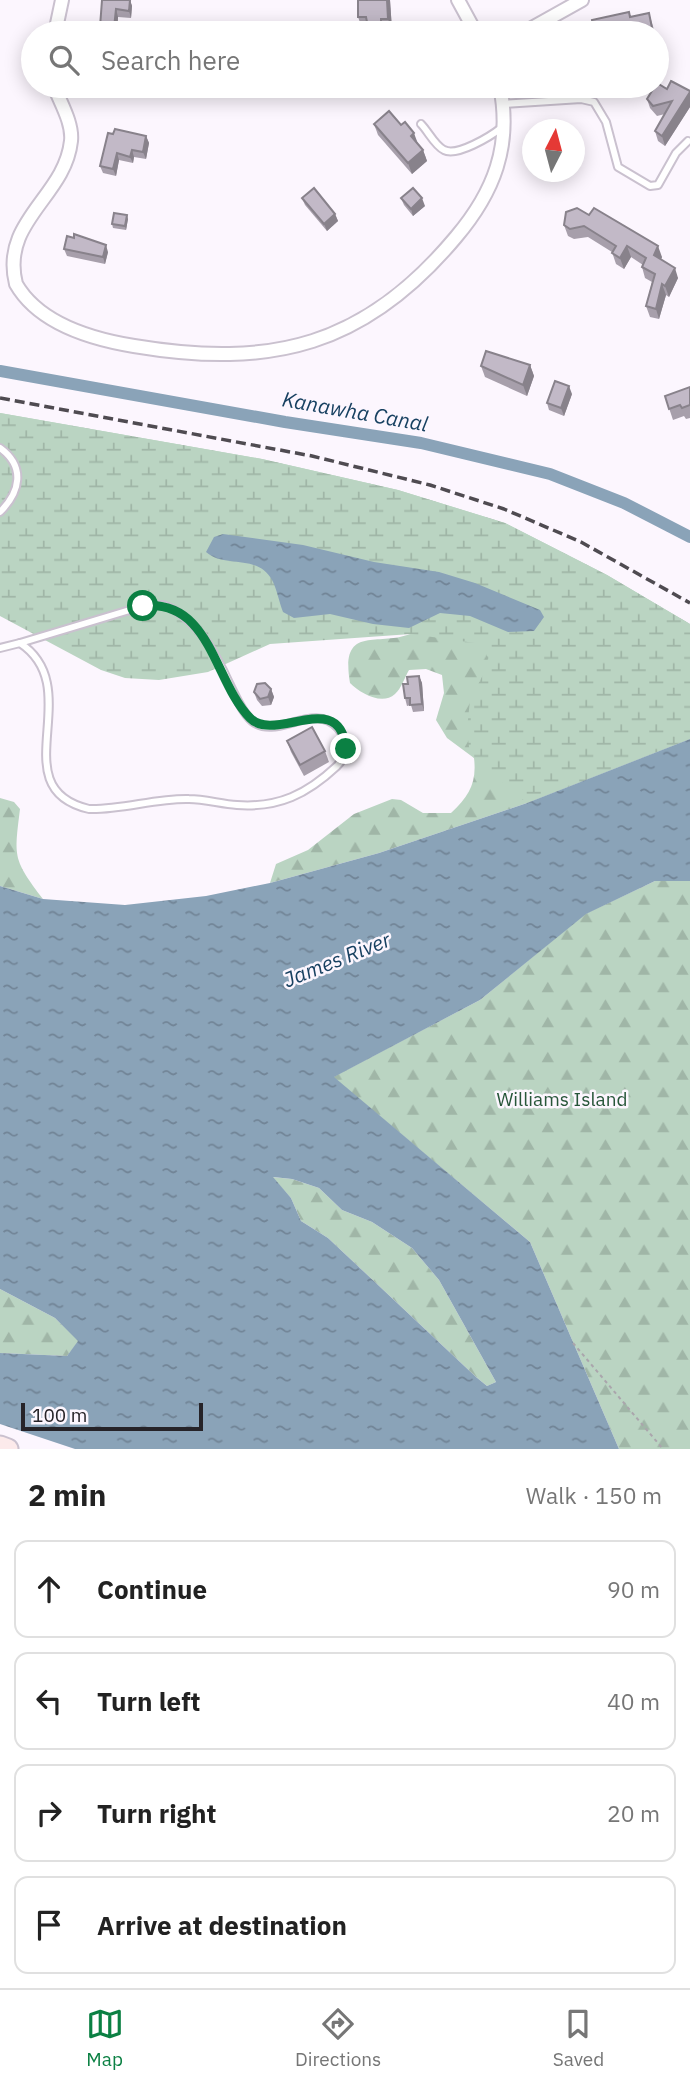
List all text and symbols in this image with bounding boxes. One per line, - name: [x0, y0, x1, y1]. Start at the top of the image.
- search box: [21, 21, 669, 98]
- icon: search: [45, 41, 83, 79]
- text: Search here: [101, 43, 240, 77]
- north arrow: [522, 119, 585, 182]
- water label: Kanawha Canal: [280, 384, 431, 438]
- route start: [127, 590, 158, 621]
- route end: [330, 733, 361, 764]
- water label: James River: [279, 924, 396, 993]
- park label: Williams Island: [496, 1087, 628, 1111]
- scale bar: [21, 1400, 203, 1432]
- text: 100 m: [32, 1403, 87, 1427]
- text: 2 min: [28, 1475, 106, 1514]
- text: Walk · 150 m: [526, 1480, 662, 1510]
- icon: ahead: [30, 1570, 68, 1608]
- text: Continue: [97, 1572, 207, 1606]
- text: 90 m: [607, 1574, 660, 1604]
- icon: left: [30, 1682, 68, 1720]
- text: Turn left: [97, 1684, 200, 1718]
- text: 40 m: [607, 1686, 660, 1716]
- icon: right: [30, 1794, 68, 1832]
- text: Turn right: [97, 1796, 216, 1830]
- text: 20 m: [607, 1798, 660, 1828]
- icon: arrive: [30, 1906, 68, 1944]
- text: Arrive at destination: [97, 1908, 347, 1942]
- tab: Map: [86, 2005, 124, 2071]
- tab: Directions: [295, 2005, 381, 2071]
- tab: Saved: [553, 2005, 604, 2071]

